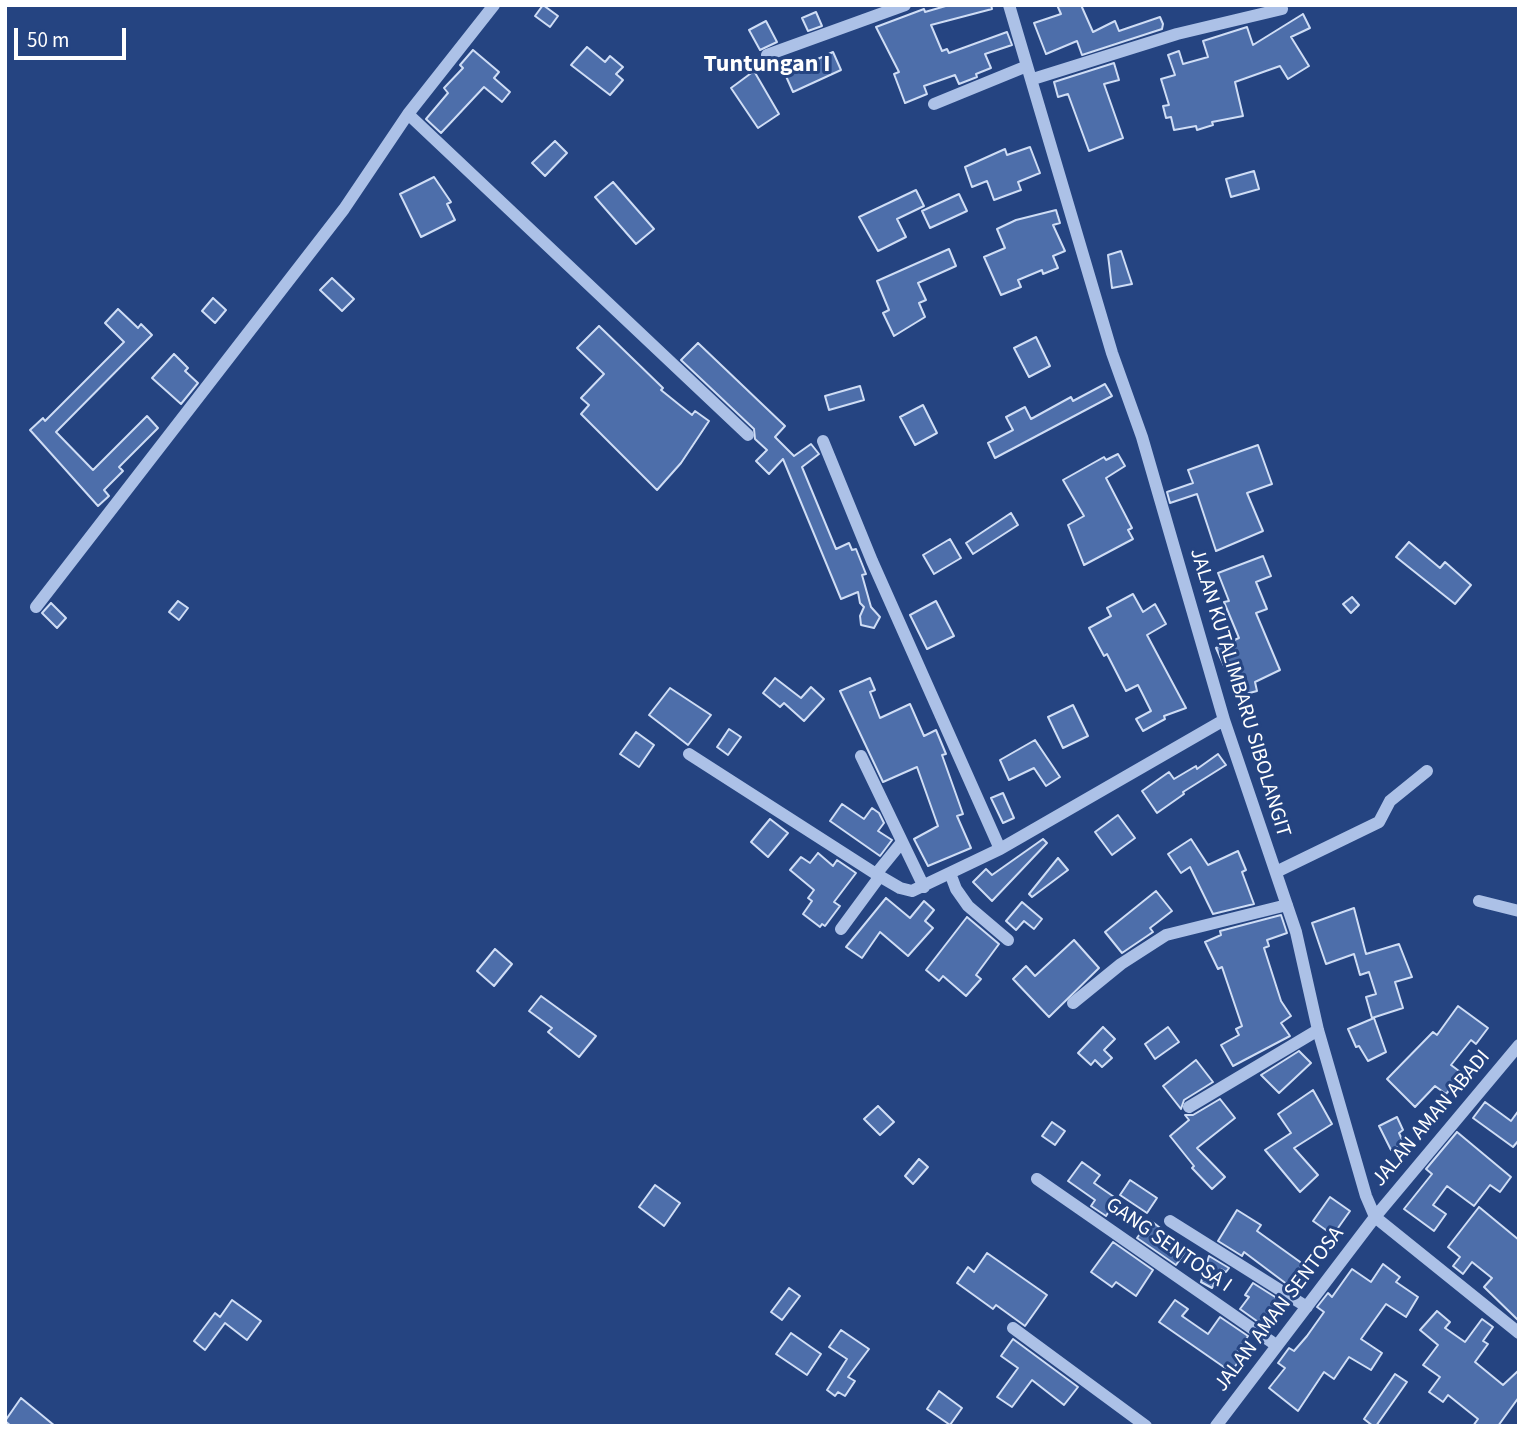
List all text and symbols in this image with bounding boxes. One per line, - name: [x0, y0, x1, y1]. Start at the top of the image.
- scale bar: [18, 14, 130, 58]
- text: 50 m: [27, 25, 69, 55]
- district label: Tuntungan I: [703, 52, 831, 80]
- street label: JALAN KUTALIMBARU SIBOLANGIT: [1183, 546, 1295, 840]
- street label: JALAN AMAN ABADI: [1368, 1046, 1496, 1192]
- street label: GANG SENTOSA I: [1100, 1193, 1236, 1299]
- street label: JALAN AMAN SENTOSA: [1210, 1223, 1350, 1397]

